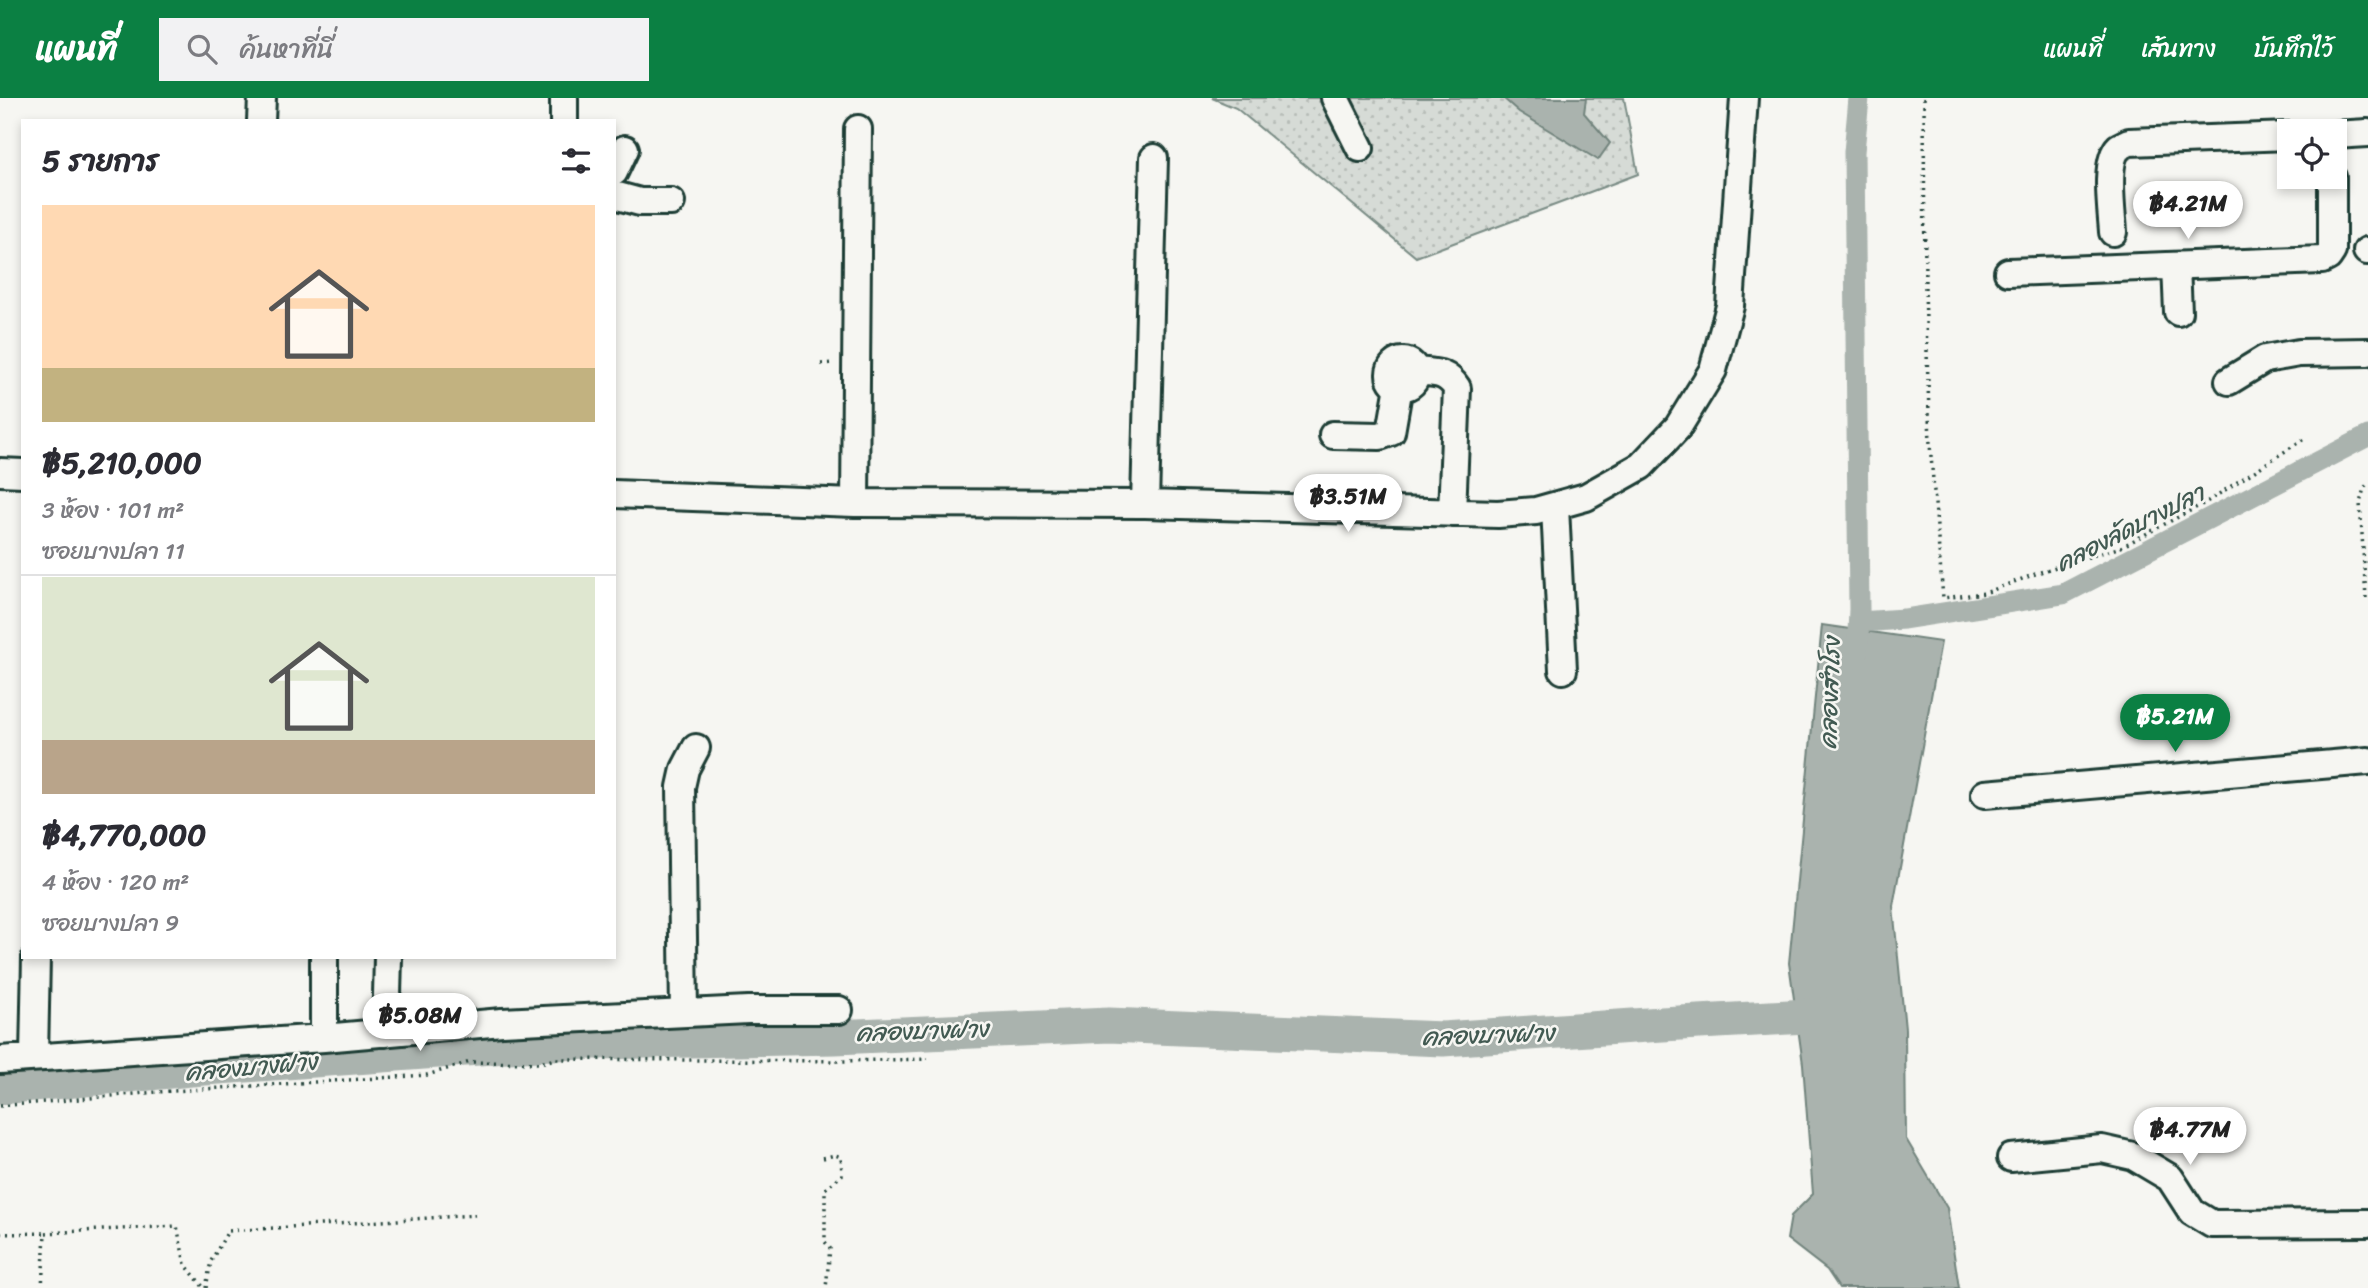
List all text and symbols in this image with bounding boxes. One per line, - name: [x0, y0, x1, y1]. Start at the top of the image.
- search box: [159, 18, 649, 81]
- text: แผนที่: [35, 20, 117, 78]
- text: ค้นหาที่นี่: [239, 26, 333, 72]
- text: แผนที่: [2043, 28, 2103, 70]
- text: เส้นทาง: [2141, 28, 2216, 70]
- text: บันทึกไว้: [2254, 28, 2333, 70]
- icon: search: [183, 30, 221, 68]
- map controls: [2277, 119, 2347, 189]
- button: locate: [2277, 119, 2347, 189]
- text: 5 รายการ: [42, 134, 159, 188]
- icon: filters: [557, 142, 595, 180]
- pin: ฿4.21M: [2131, 181, 2245, 241]
- text: ฿4.21M: [2149, 183, 2227, 224]
- icon: home: [256, 251, 382, 377]
- text: ฿5,210,000: [42, 436, 202, 490]
- water label: คลองลัดบางปลา: [2048, 471, 2214, 584]
- pin: ฿3.51M: [1291, 474, 1405, 534]
- text: ฿3.51M: [1309, 476, 1387, 517]
- text: 3 ห้อง · 101 m²: [42, 490, 184, 531]
- text: ซอยบางปลา 11: [42, 531, 185, 572]
- icon: home: [256, 623, 382, 749]
- water label: คลองสำโรง: [1807, 633, 1853, 750]
- pin: ฿5.21M: [2118, 694, 2232, 754]
- text: ฿5.21M: [2136, 696, 2214, 737]
- text: ฿4,770,000: [42, 808, 206, 862]
- text: 4 ห้อง · 120 m²: [42, 862, 189, 903]
- text: ซอยบางปลา 9: [42, 903, 179, 944]
- pin: ฿5.08M: [363, 993, 477, 1053]
- text: ฿5.08M: [379, 995, 461, 1036]
- water label: คลองบางฝาง: [855, 1008, 992, 1054]
- water label: คลองบางฝาง: [1421, 1012, 1558, 1058]
- water label: คลองบางฝาง: [183, 1040, 322, 1094]
- pin: ฿4.77M: [2133, 1108, 2247, 1167]
- text: ฿4.77M: [2149, 1109, 2231, 1150]

